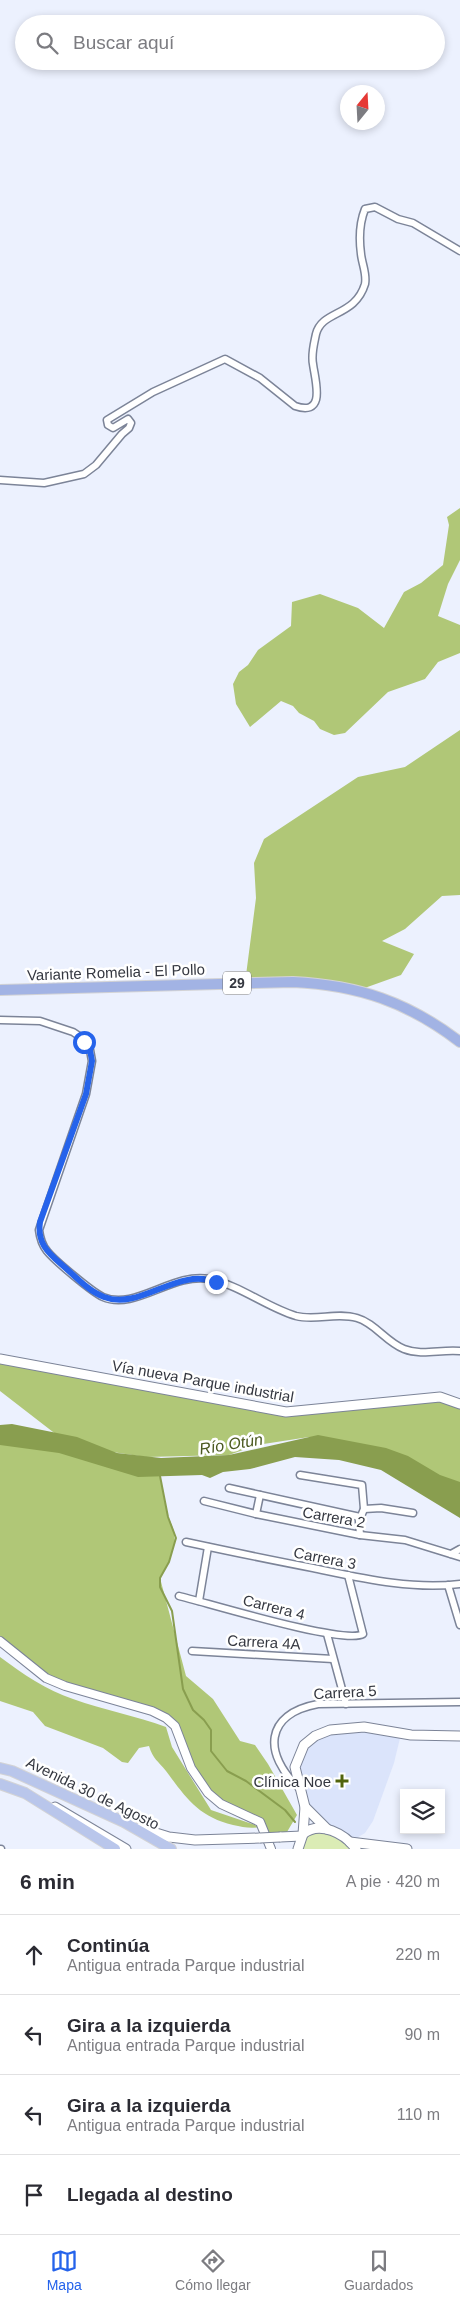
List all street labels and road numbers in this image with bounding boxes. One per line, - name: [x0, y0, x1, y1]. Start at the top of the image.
- street label: Variante Romelia - El Pollo: [27, 960, 205, 984]
- road number: 29: [223, 971, 251, 994]
- street label: Vía nueva Parque industrial: [111, 1357, 295, 1405]
- street label: Carrera 2: [301, 1503, 367, 1531]
- street label: Carrera 3: [292, 1544, 358, 1572]
- street label: Carrera 4: [241, 1591, 307, 1623]
- street label: Carrera 4A: [227, 1632, 301, 1652]
- street label: Carrera 5: [313, 1682, 377, 1702]
- street label: Avenida 30 de Agosto: [24, 1753, 162, 1833]

